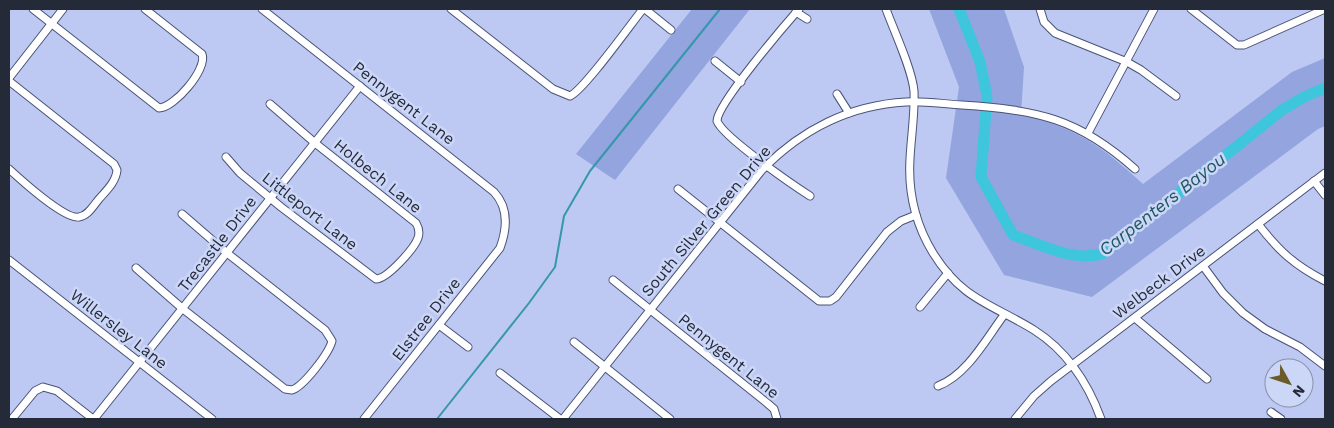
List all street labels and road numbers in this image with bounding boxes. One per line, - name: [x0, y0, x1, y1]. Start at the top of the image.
- street label: Pennygent Lane: [349, 57, 459, 149]
- street label: Holbech Lane: [330, 135, 426, 217]
- street label: South Silver Green Drive: [637, 142, 775, 300]
- street label: Littleport Lane: [258, 168, 362, 254]
- street label: Trecastle Drive: [174, 192, 260, 296]
- street label: Welbeck Drive: [1109, 241, 1209, 323]
- street label: Elstree Drive: [388, 274, 464, 364]
- street label: Willersley Lane: [67, 285, 171, 373]
- street label: Pennygent Lane: [675, 310, 783, 402]

